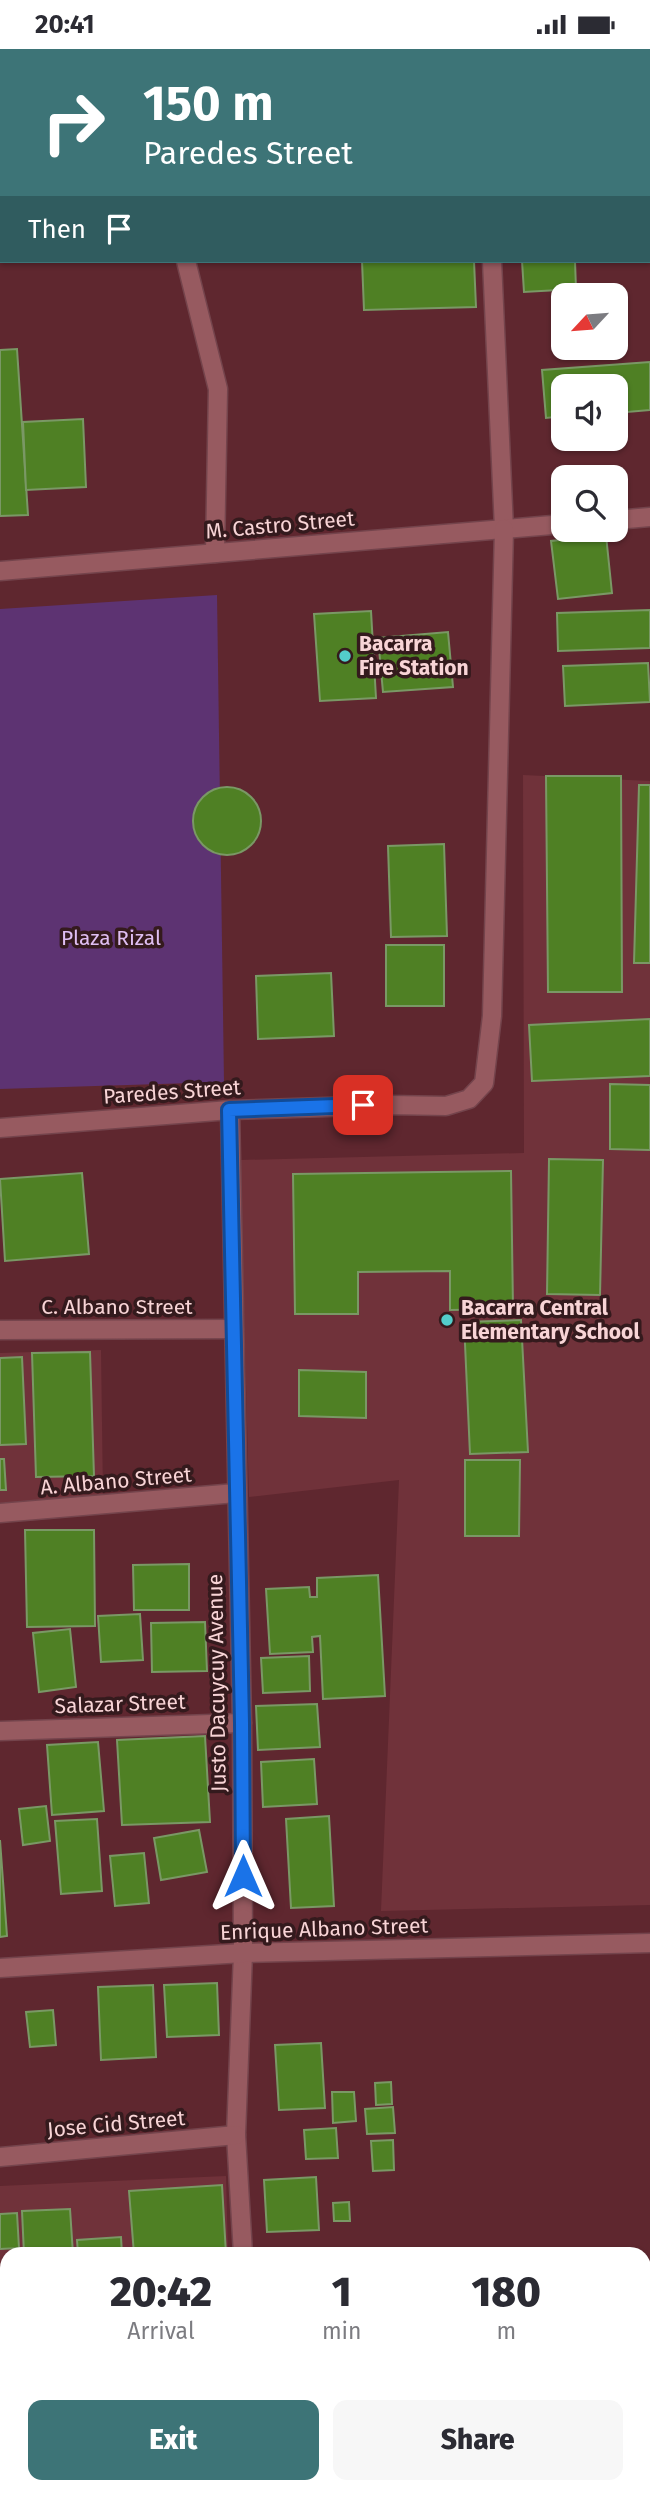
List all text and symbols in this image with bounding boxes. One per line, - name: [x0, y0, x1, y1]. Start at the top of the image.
- text: 20:41: [35, 9, 95, 40]
- text: 150 m: [143, 74, 274, 133]
- icon: right: [28, 77, 119, 168]
- text: Paredes Street: [143, 134, 353, 172]
- icon: arrive: [100, 210, 138, 248]
- text: Then: [28, 214, 86, 245]
- north arrow: [551, 283, 628, 361]
- map controls: [551, 283, 628, 542]
- button: sound: [551, 374, 628, 451]
- button: search: [551, 465, 628, 542]
- street label: M. Castro Street: [204, 506, 356, 544]
- place label: Bacarra Fire Station: [359, 631, 469, 681]
- marker: Bacarra Fire Station: [337, 648, 353, 664]
- park label: Plaza Rizal: [61, 925, 161, 951]
- street label: Paredes Street: [102, 1074, 242, 1110]
- pin: [333, 1075, 393, 1135]
- icon: arrive: [344, 1086, 382, 1124]
- street label: C. Albano Street: [41, 1294, 193, 1320]
- place label: Bacarra Central Elementary School: [461, 1295, 640, 1345]
- marker: Bacarra Central Elementary School: [439, 1312, 455, 1328]
- street label: A. Albano Street: [39, 1461, 193, 1501]
- street label: Justo Dacuycuy Avenue: [202, 1574, 232, 1792]
- street label: Salazar Street: [54, 1689, 186, 1719]
- position arrow: [206, 1839, 280, 1913]
- street label: Enrique Albano Street: [220, 1912, 429, 1946]
- street label: Jose Cid Street: [46, 2105, 186, 2143]
- text: 20:42: [110, 2267, 212, 2317]
- text: 1: [332, 2267, 352, 2317]
- text: 180: [471, 2267, 541, 2317]
- text: Arrival: [127, 2317, 195, 2345]
- text: min: [322, 2317, 362, 2345]
- text: m: [496, 2317, 516, 2345]
- button: Exit: [28, 2400, 319, 2480]
- button: Share: [333, 2400, 623, 2480]

